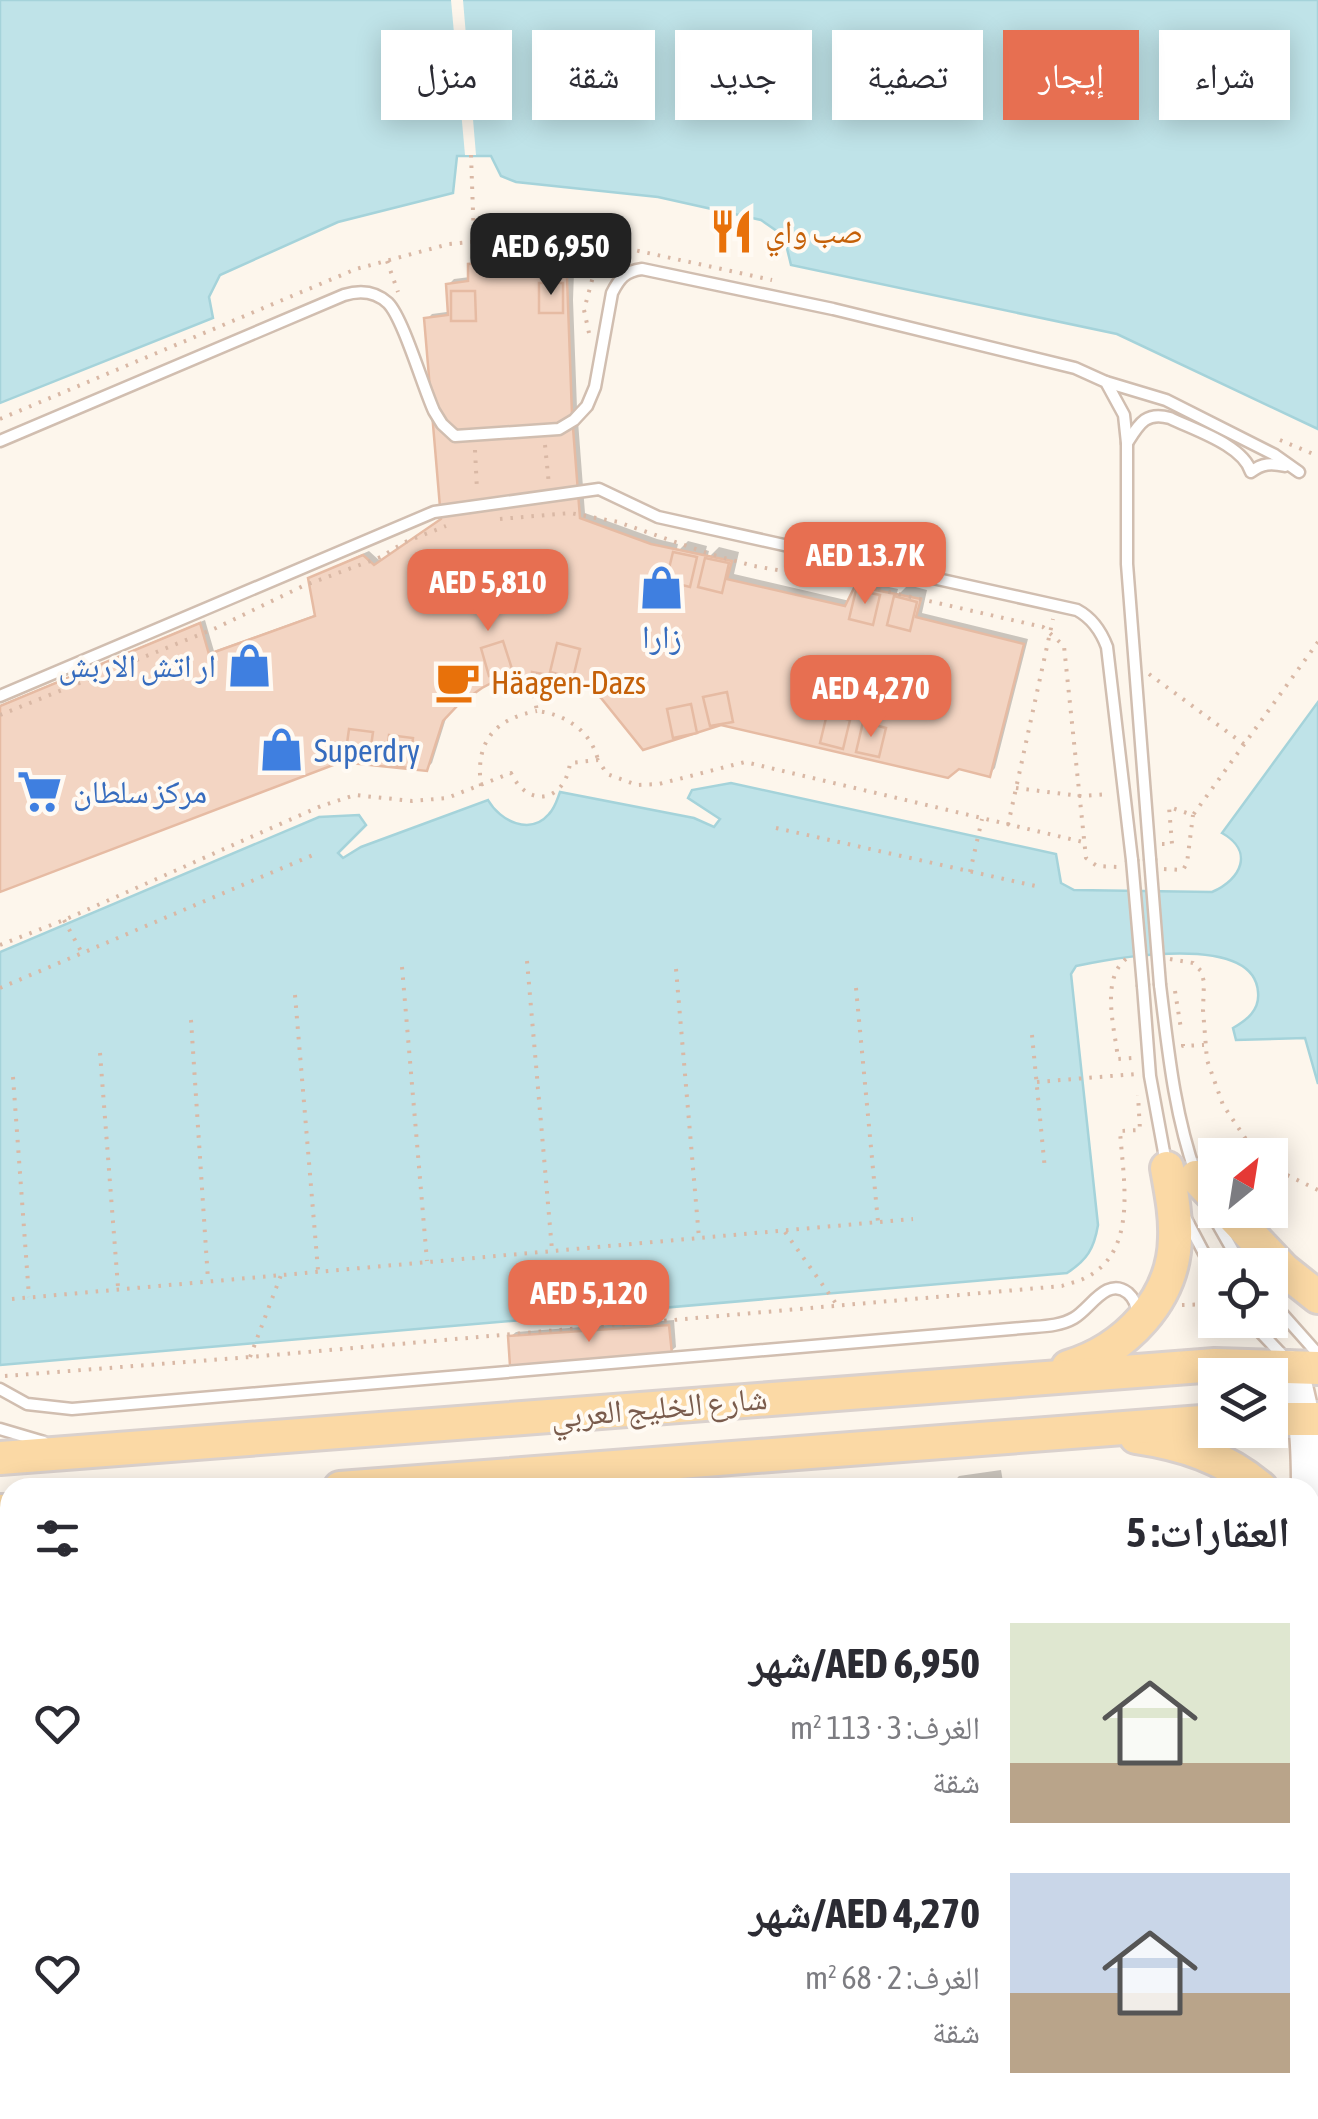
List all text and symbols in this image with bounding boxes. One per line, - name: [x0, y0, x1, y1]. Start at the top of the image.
- chip: منزل: [381, 30, 512, 120]
- chip: شقة: [532, 30, 655, 120]
- chip: جديد: [675, 30, 812, 120]
- chip: تصفية: [832, 30, 983, 120]
- chip: إيجار: [1003, 30, 1139, 120]
- chip: شراء: [1159, 30, 1290, 120]
- restaurant icon: صب واي: [708, 207, 756, 255]
- pin: AED 6,950: [437, 213, 665, 298]
- place label: صب واي: [765, 213, 863, 257]
- text: AED 6,950: [492, 227, 610, 264]
- pin: AED 13.7K: [751, 522, 979, 607]
- text: AED 13.7K: [806, 536, 924, 573]
- pin: AED 5,810: [374, 549, 602, 634]
- text: AED 5,810: [429, 563, 547, 600]
- shop icon: زارا: [638, 564, 686, 612]
- place label: زارا: [642, 618, 682, 655]
- shop icon: ار اتش الاربش: [225, 641, 273, 689]
- place label: ار اتش الاربش: [58, 647, 216, 686]
- pin: AED 4,270: [757, 655, 985, 740]
- cafe icon: Häagen-Dazs: [434, 658, 482, 706]
- place label: Häagen-Dazs: [491, 664, 646, 701]
- text: AED 4,270: [812, 669, 930, 706]
- shop icon: Superdry: [257, 726, 305, 774]
- place label: Superdry: [314, 732, 420, 769]
- supermarket icon: مركز سلطان: [16, 767, 64, 815]
- place label: مركز سلطان: [73, 773, 207, 811]
- north arrow: [1198, 1138, 1288, 1228]
- map controls: [1198, 1138, 1288, 1448]
- button: locate: [1198, 1248, 1288, 1338]
- pin: AED 5,120: [475, 1260, 703, 1345]
- text: AED 5,120: [530, 1274, 648, 1311]
- button: layers: [1198, 1358, 1288, 1448]
- street label: شارع الخليج العربي: [549, 1379, 769, 1442]
- text: العقارات: 5: [1126, 1508, 1290, 1556]
- icon: filters: [30, 1511, 85, 1566]
- text: AED 6,950/شهر: [749, 1639, 980, 1687]
- icon: home: [1090, 1663, 1210, 1783]
- icon: heart: [30, 1696, 85, 1751]
- text: الغرف: 3 · 113 m²: [790, 1709, 980, 1746]
- text: شقة: [932, 1763, 980, 1800]
- text: AED 4,270/شهر: [749, 1889, 980, 1937]
- icon: home: [1090, 1913, 1210, 2033]
- icon: heart: [30, 1946, 85, 2001]
- text: الغرف: 2 · 68 m²: [805, 1959, 980, 1996]
- text: شقة: [932, 2013, 980, 2050]

